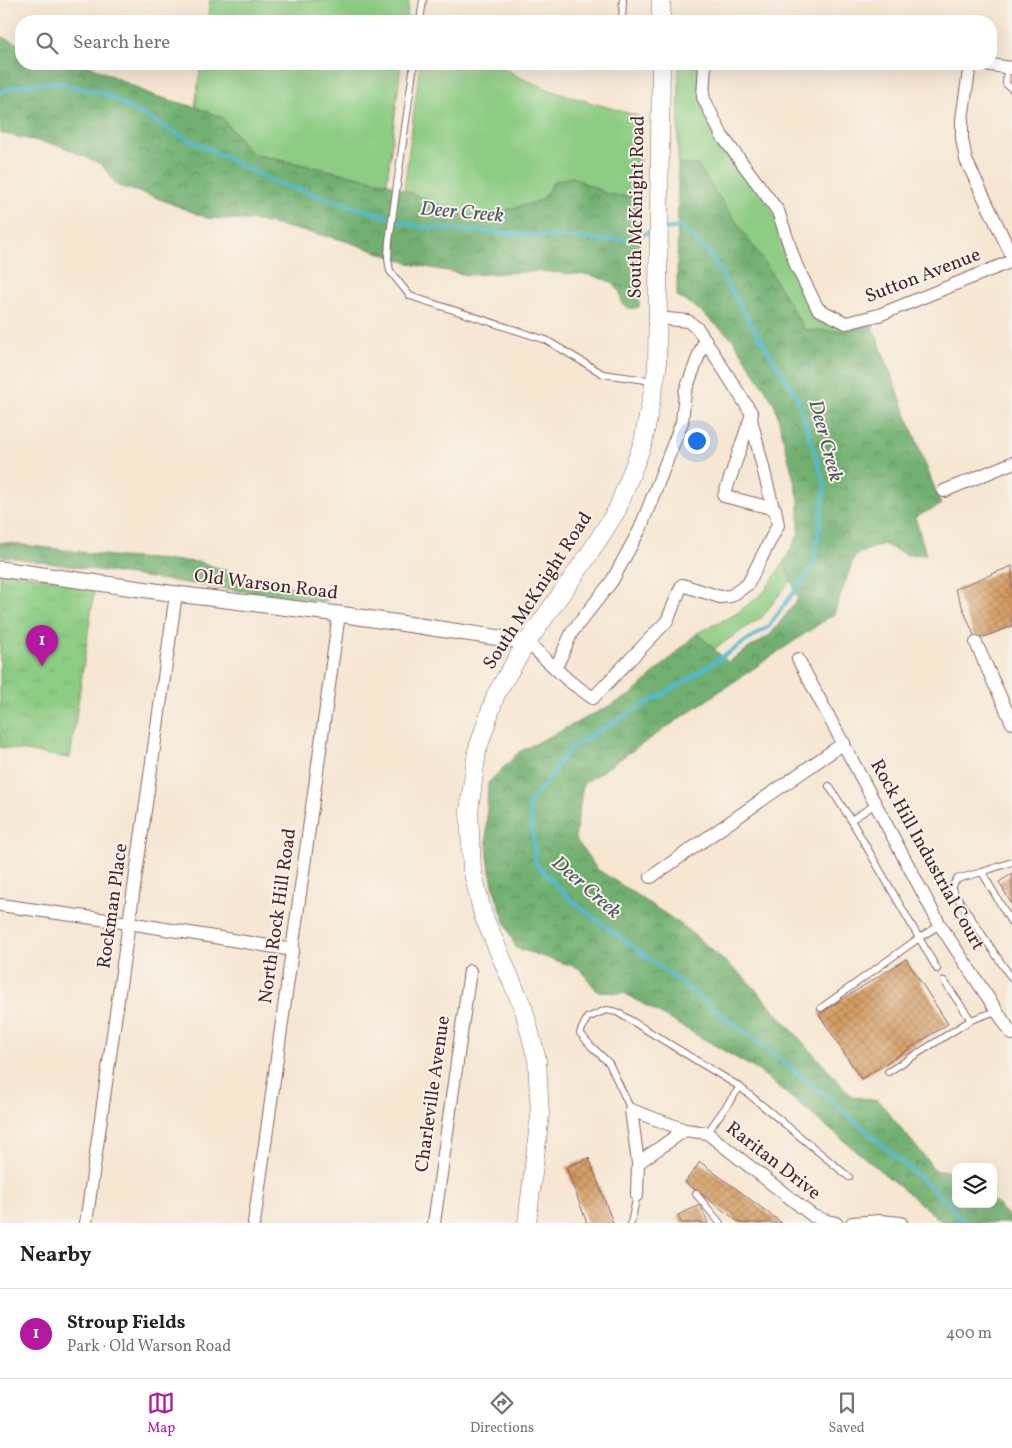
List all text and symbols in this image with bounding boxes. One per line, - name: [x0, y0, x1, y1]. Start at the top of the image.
- search box: [15, 15, 997, 70]
- icon: search: [33, 29, 61, 57]
- text: Search here: [73, 30, 170, 56]
- street label: South McKnight Road: [622, 115, 652, 299]
- water label: Deer Creek: [419, 195, 505, 231]
- street label: Sutton Avenue: [862, 242, 984, 310]
- water label: Deer Creek: [801, 397, 849, 485]
- your location: [684, 428, 710, 454]
- street label: South McKnight Road: [477, 507, 599, 675]
- street label: Old Warson Road: [192, 563, 340, 607]
- pin: 1: [26, 625, 58, 666]
- street label: Rock Hill Industrial Court: [864, 755, 991, 956]
- street label: North Rock Hill Road: [253, 827, 303, 1005]
- street label: Rockman Place: [91, 842, 135, 970]
- water label: Deer Creek: [545, 850, 627, 926]
- street label: Charleville Avenue: [409, 1014, 457, 1174]
- street label: Raritan Drive: [720, 1116, 826, 1206]
- map controls: [952, 1163, 997, 1208]
- button: layers: [952, 1163, 997, 1208]
- text: Nearby: [20, 1241, 91, 1270]
- text: Stroup Fields: [67, 1310, 186, 1336]
- text: 1: [33, 1323, 39, 1345]
- text: 400 m: [946, 1323, 992, 1345]
- text: Park · Old Warson Road: [67, 1336, 231, 1358]
- tab: Map: [147, 1389, 175, 1438]
- tab: Directions: [470, 1389, 534, 1438]
- tab: Saved: [829, 1389, 865, 1438]

